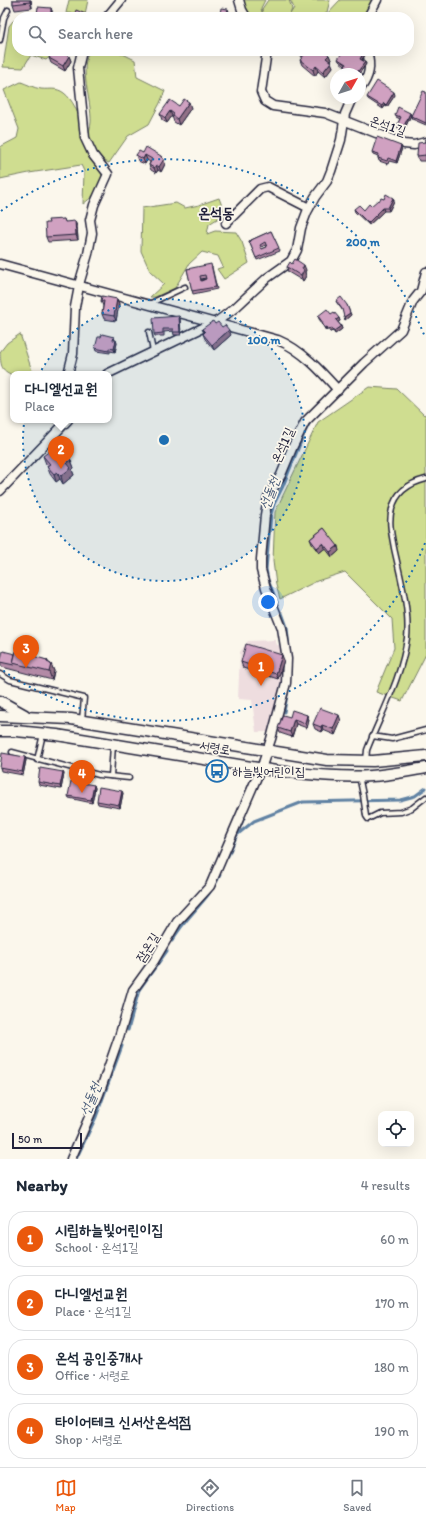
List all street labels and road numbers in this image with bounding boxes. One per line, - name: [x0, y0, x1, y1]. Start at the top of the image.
- street label: 온석1길: [368, 112, 408, 139]
- street label: 온석1길: [268, 425, 297, 465]
- street label: 서령로: [198, 737, 232, 758]
- street label: 잠온길: [133, 930, 162, 965]

